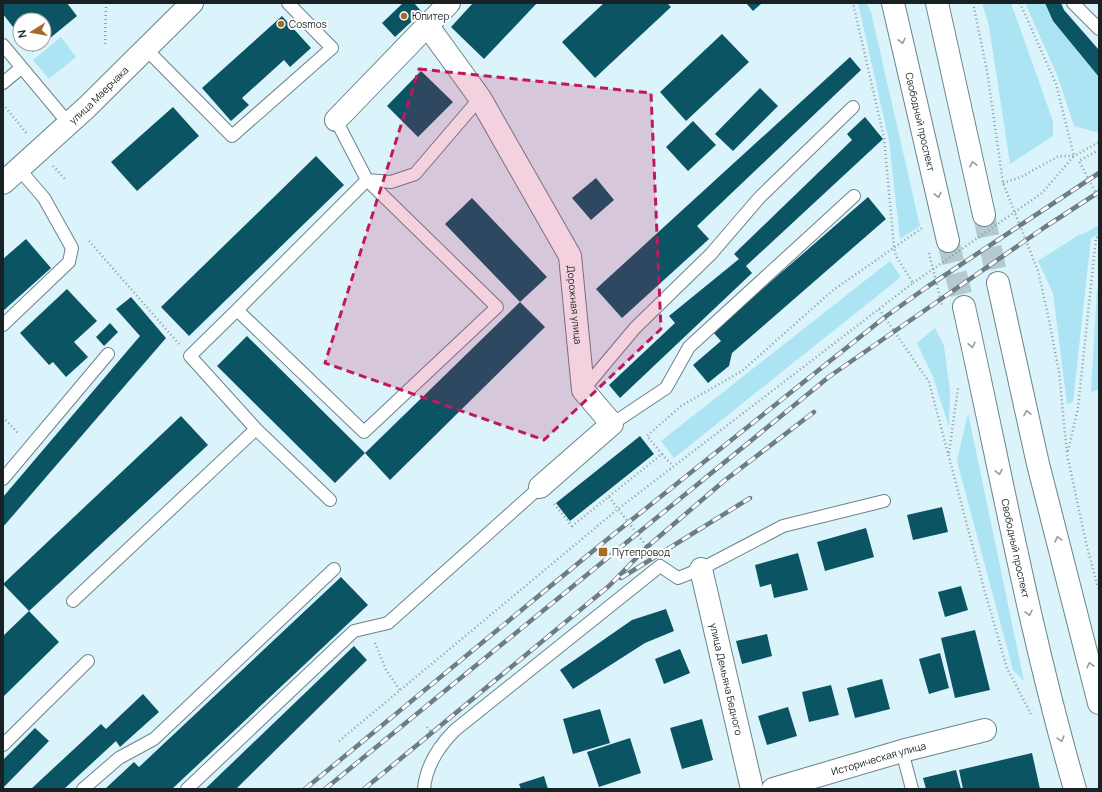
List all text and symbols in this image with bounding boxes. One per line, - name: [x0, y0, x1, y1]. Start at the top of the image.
- place label: Юпитер: [412, 9, 449, 23]
- marker: Юпитер: [399, 11, 409, 21]
- north arrow: [12, 12, 52, 52]
- place label: Cosmos: [289, 17, 327, 31]
- marker: Cosmos: [276, 19, 286, 29]
- text: N: [14, 29, 30, 39]
- one-way arrow: [898, 38, 906, 44]
- street label: улица Маерчака: [66, 63, 131, 127]
- street label: Свободный проспект: [902, 71, 939, 173]
- one-way arrow: [969, 161, 978, 167]
- one-way arrow: [933, 192, 941, 198]
- street label: Дорожная улица: [564, 265, 586, 345]
- one-way arrow: [968, 342, 976, 348]
- one-way arrow: [1023, 409, 1031, 416]
- one-way arrow: [995, 469, 1003, 475]
- street label: Свободный проспект: [998, 498, 1033, 599]
- one-way arrow: [1054, 536, 1062, 542]
- place label: Путепровод: [612, 545, 670, 559]
- marker: Путепровод: [597, 546, 609, 558]
- one-way arrow: [1024, 609, 1033, 616]
- street label: улица Демьяна Бедного: [707, 622, 746, 737]
- one-way arrow: [1087, 662, 1095, 668]
- one-way arrow: [1056, 735, 1065, 742]
- street label: Историческая улица: [830, 738, 927, 778]

